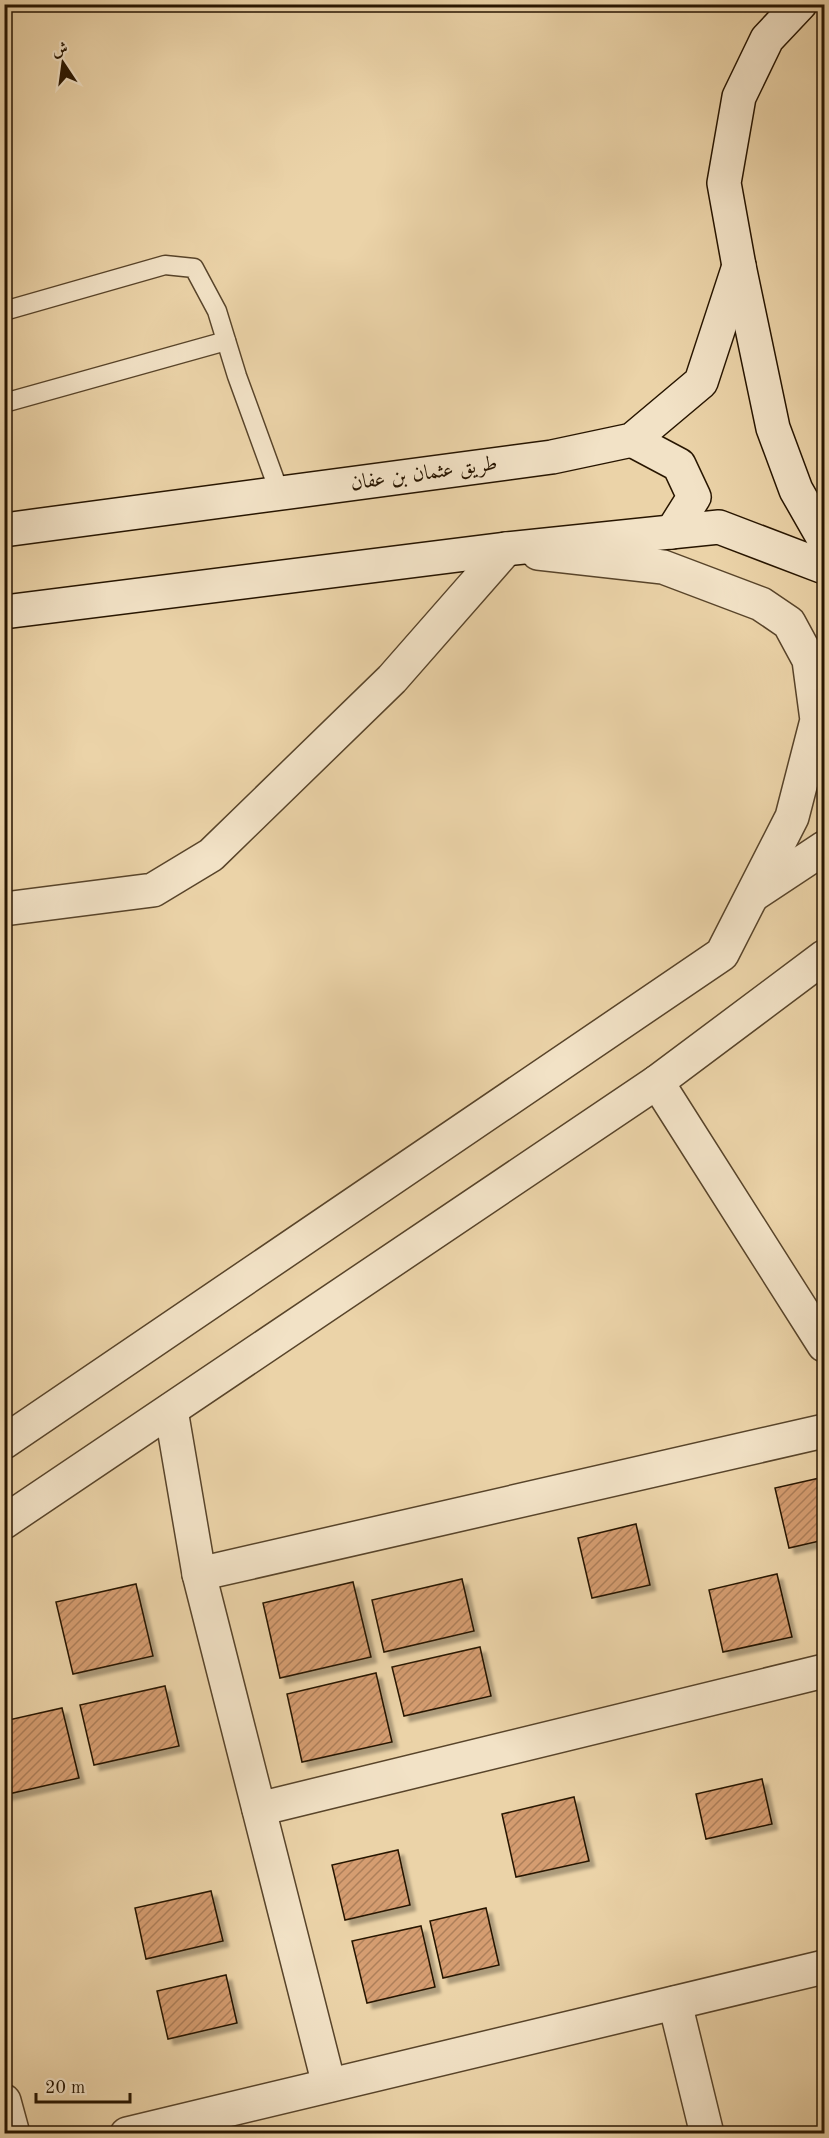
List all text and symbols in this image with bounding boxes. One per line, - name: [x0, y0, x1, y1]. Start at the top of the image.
- north arrow: [33, 33, 93, 93]
- text: ش: [51, 41, 70, 60]
- street label: طريق عثمان بن عفان: [349, 453, 499, 496]
- scale bar: [36, 2066, 130, 2104]
- text: 20 m: [45, 2079, 85, 2097]

